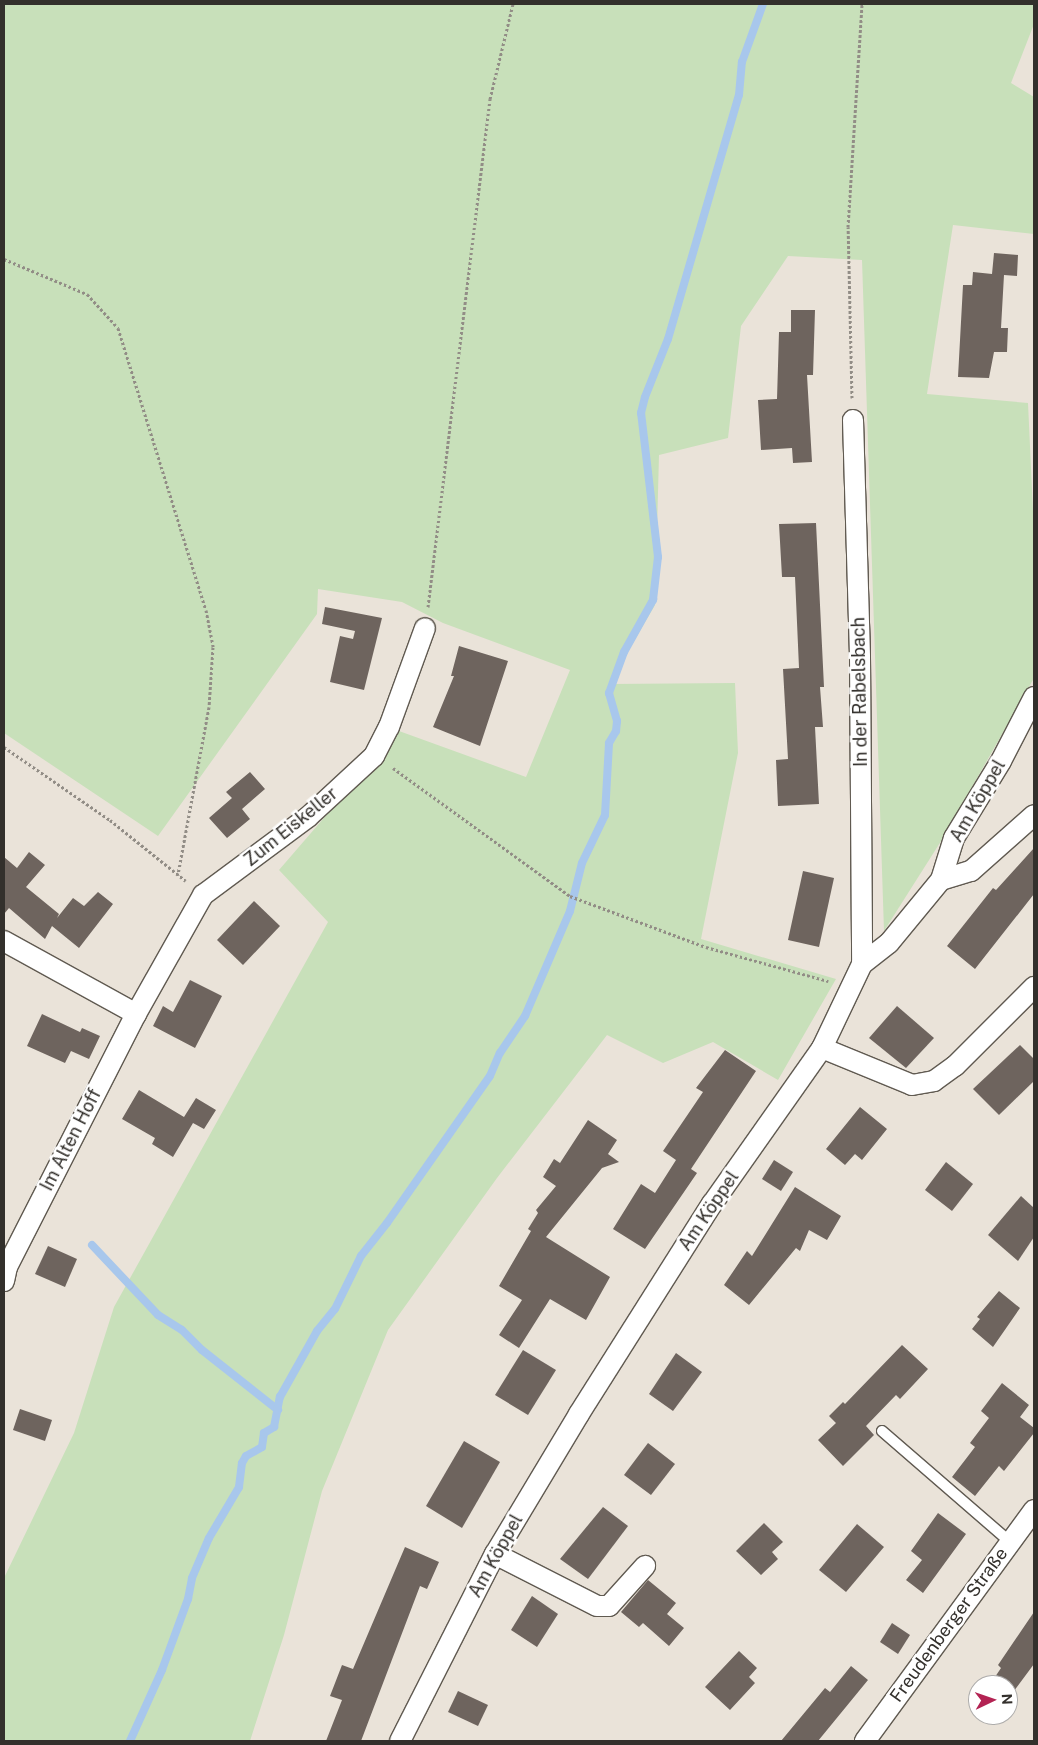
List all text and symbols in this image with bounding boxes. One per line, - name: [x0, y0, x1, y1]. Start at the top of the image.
- street label: In der Rabelsbach: [848, 617, 872, 767]
- street label: Am Köppel: [946, 756, 1010, 846]
- street label: Zum Eiskeller: [240, 783, 342, 871]
- street label: Im Alten Hoff: [36, 1085, 106, 1195]
- street label: Am Köppel: [674, 1167, 744, 1255]
- street label: Am Köppel: [464, 1511, 528, 1601]
- street label: Freudenberger Straße: [886, 1543, 1012, 1707]
- north arrow: [968, 1675, 1018, 1725]
- text: N: [999, 1693, 1015, 1705]

